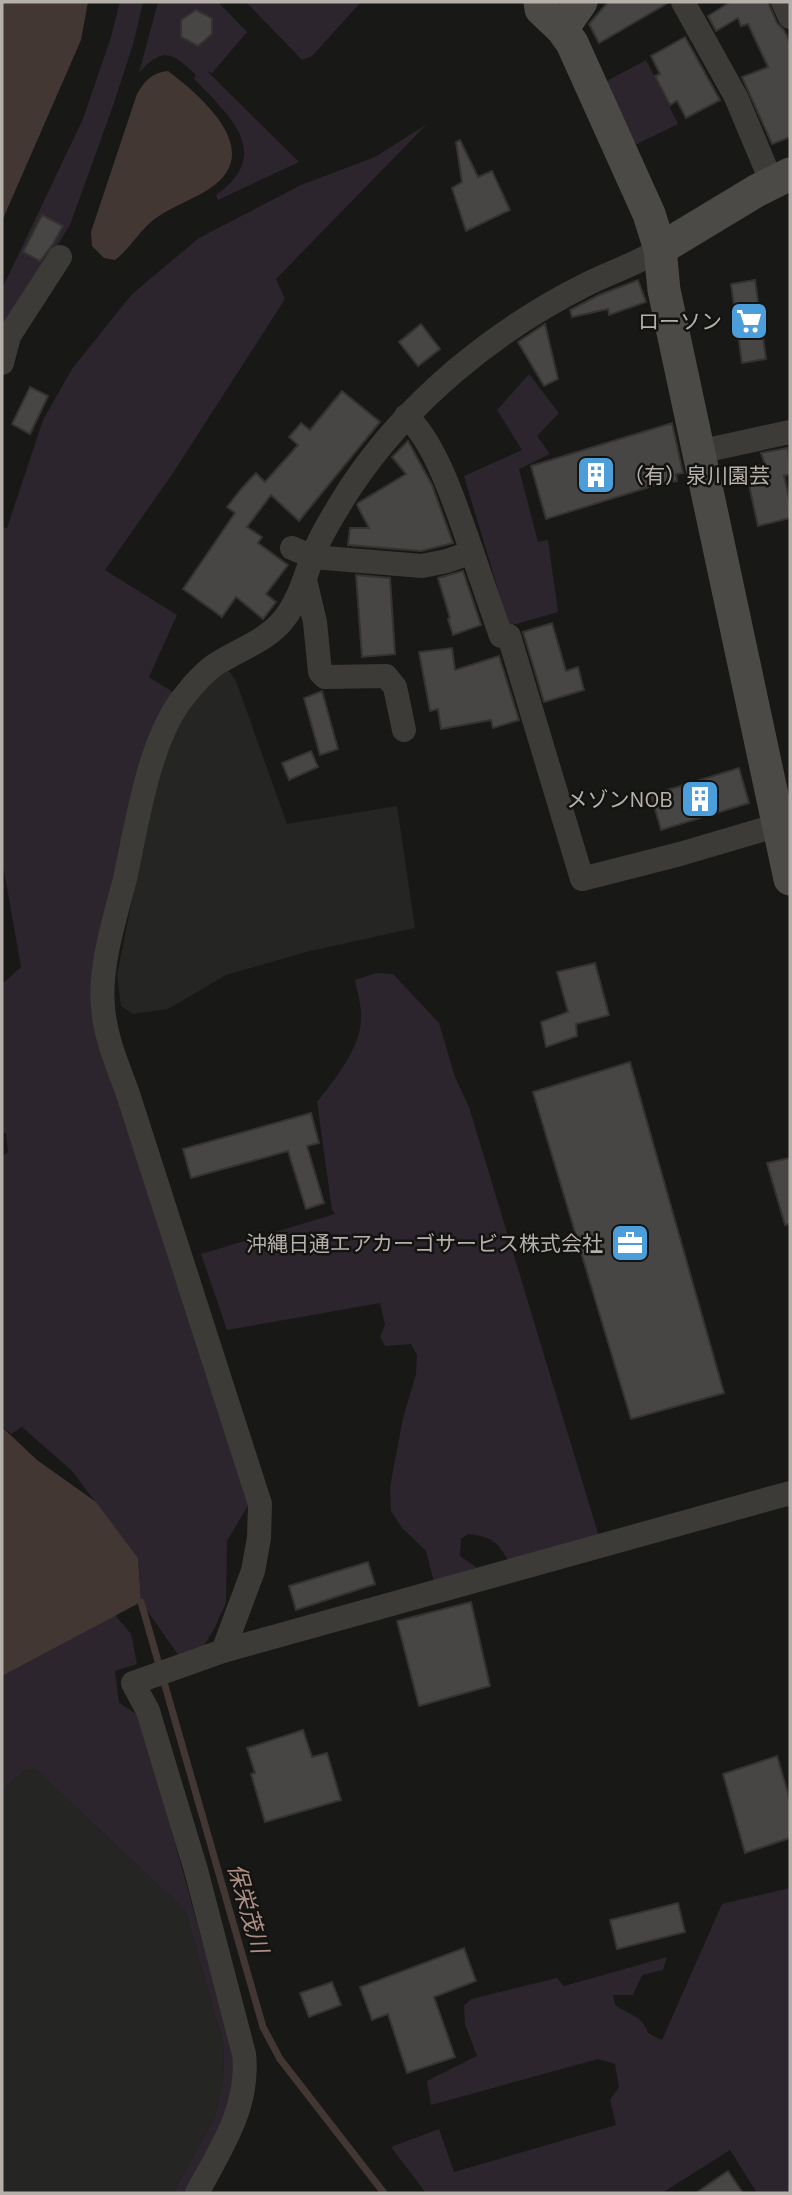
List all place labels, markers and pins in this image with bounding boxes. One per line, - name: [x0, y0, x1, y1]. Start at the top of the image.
- supermarket icon: ローソン: [728, 300, 770, 342]
- place label: ローソン: [638, 307, 722, 335]
- building icon: （有）泉川園芸: [575, 454, 617, 496]
- place label: （有）泉川園芸: [623, 461, 770, 489]
- building icon: メゾンNOB: [679, 778, 721, 820]
- place label: メゾンNOB: [567, 785, 673, 813]
- office icon: 沖縄日通エアカーゴサービス株式会社: [609, 1222, 651, 1264]
- place label: 沖縄日通エアカーゴサービス株式会社: [246, 1229, 603, 1257]

